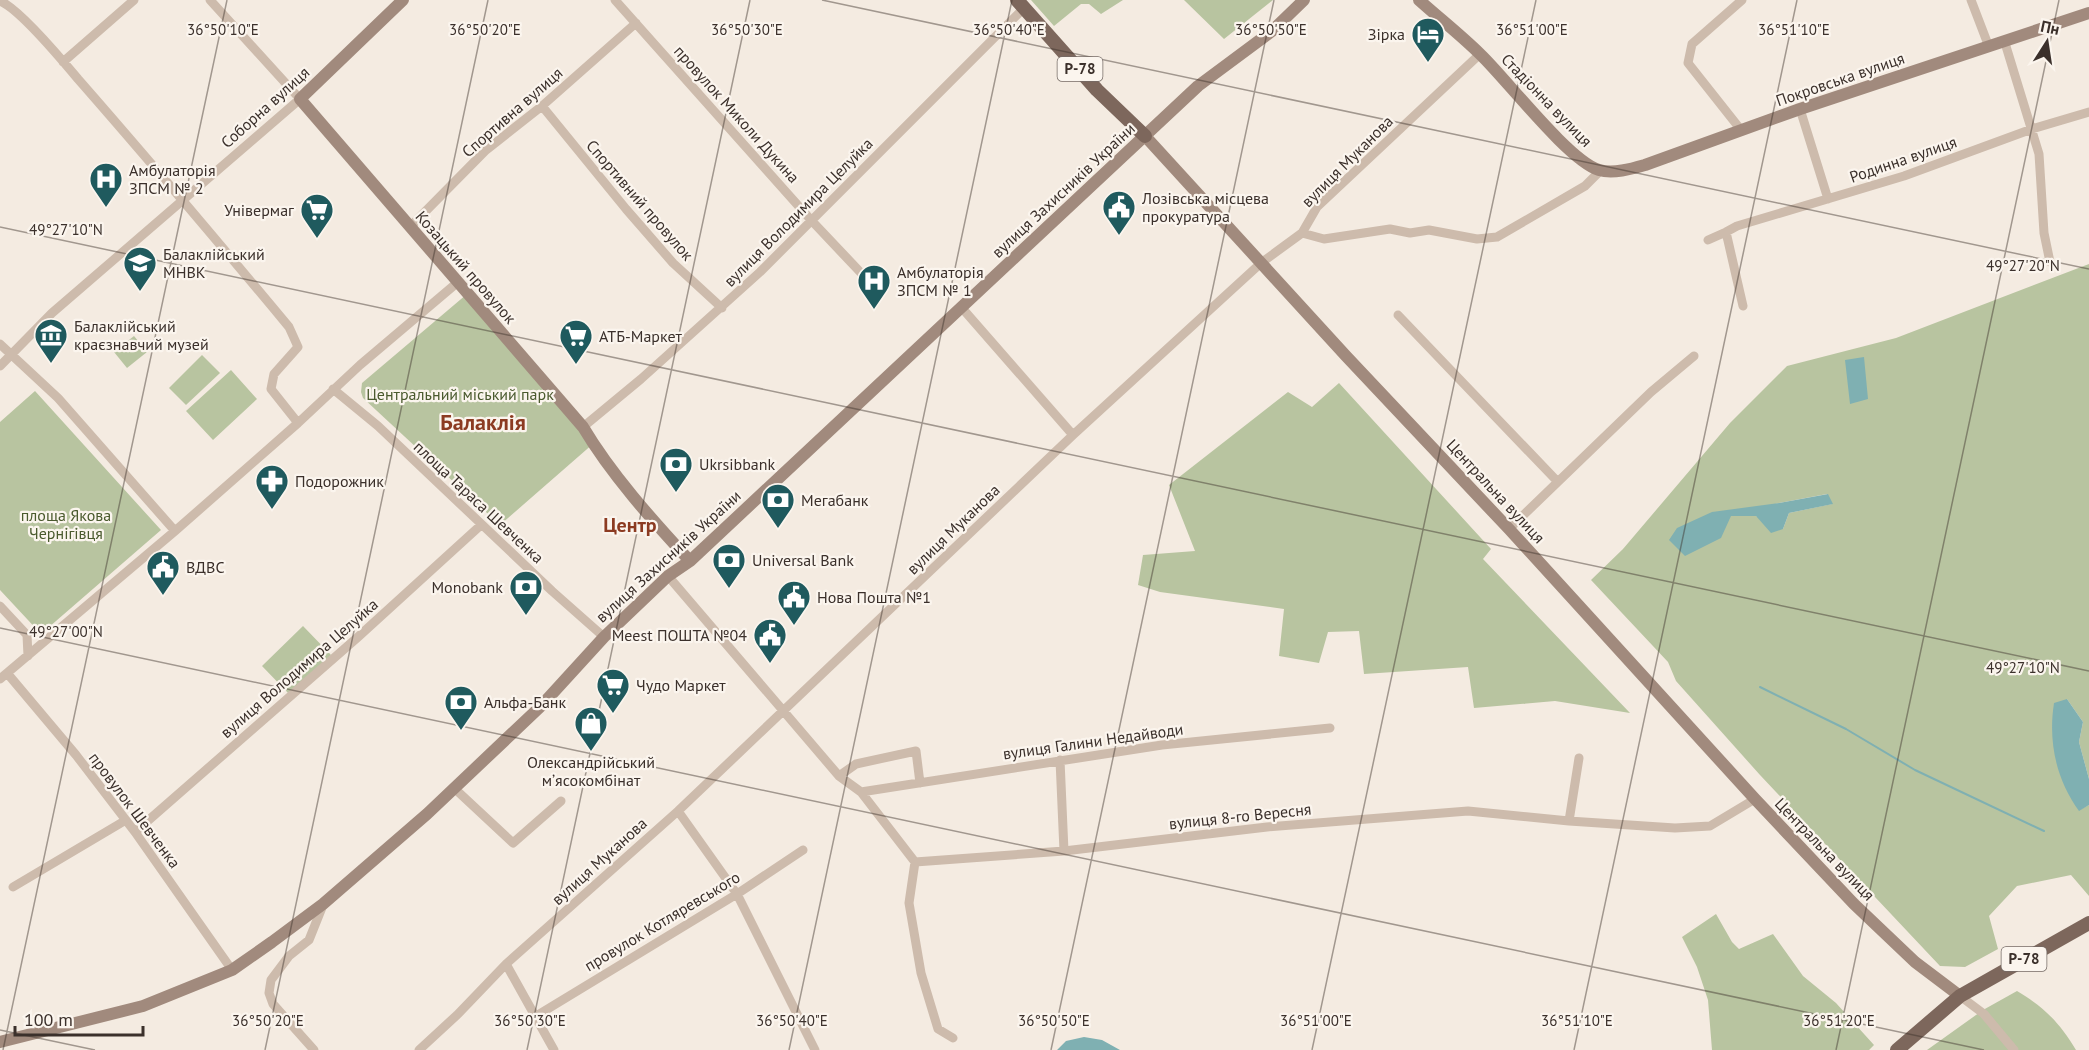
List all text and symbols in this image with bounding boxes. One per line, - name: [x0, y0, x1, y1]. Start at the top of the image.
- north arrow: [2017, 12, 2077, 72]
- hotel icon: Зірка: [1410, 16, 1446, 63]
- text: Пн: [2039, 16, 2061, 39]
- text: 36°50'10"E: [187, 20, 259, 39]
- text: 36°50'20"E: [449, 20, 521, 39]
- text: 36°50'30"E: [711, 20, 783, 39]
- text: 36°50'40"E: [973, 20, 1045, 39]
- text: 36°50'50"E: [1235, 20, 1307, 39]
- text: 36°51'00"E: [1496, 20, 1568, 39]
- text: 36°51'10"E: [1758, 20, 1830, 39]
- place label: Зірка: [1368, 24, 1405, 44]
- street label: провулок Миколи Дукина: [670, 41, 804, 187]
- street label: Покровська вулиця: [1773, 48, 1907, 110]
- street label: Стадіонна вулиця: [1497, 49, 1597, 151]
- road number: Р-78: [1058, 57, 1102, 81]
- street label: Соборна вулиця: [217, 62, 313, 152]
- street label: Спортивна вулиця: [458, 63, 566, 161]
- street label: вулиця Муканова: [1297, 111, 1397, 211]
- street label: вулиця Захисників України: [987, 118, 1139, 262]
- street label: Родинна вулиця: [1847, 131, 1959, 187]
- street label: вулиця Володимира Целуйка: [719, 133, 877, 291]
- street label: Спортивний провулок: [582, 136, 698, 265]
- place label: Амбулаторія ЗПСМ № 2: [129, 160, 216, 198]
- hospital icon: Амбулаторія ЗПСМ № 2: [88, 161, 124, 208]
- place label: Лозівська місцева прокуратура: [1141, 188, 1269, 226]
- public building icon: Лозівська місцева прокуратура: [1101, 189, 1137, 236]
- supermarket icon: Універмаг: [299, 192, 335, 239]
- place label: Універмаг: [224, 200, 294, 220]
- street label: Козацький провулок: [411, 206, 521, 328]
- text: 49°27'10"N: [29, 220, 103, 239]
- place label: Балаклійський МНВК: [163, 244, 265, 282]
- school or university icon: Балаклійський МНВК: [122, 245, 158, 292]
- text: 49°27'20"N: [1986, 256, 2060, 275]
- place label: Амбулаторія ЗПСМ № 1: [897, 262, 984, 300]
- hospital icon: Амбулаторія ЗПСМ № 1: [856, 263, 892, 310]
- place label: Балаклійський краєзнавчий музей: [74, 316, 209, 354]
- museum icon: Балаклійський краєзнавчий музей: [33, 317, 69, 364]
- supermarket icon: АТБ-Маркет: [558, 318, 594, 365]
- place label: АТБ-Маркет: [599, 326, 683, 346]
- park label: Центральний міський парк: [366, 384, 554, 404]
- district label: Балаклія: [440, 408, 526, 436]
- street label: Центральна вулиця: [1443, 435, 1549, 547]
- street label: площа Тараса Шевченка: [410, 437, 548, 567]
- bank icon: Ukrsibbank: [658, 446, 694, 493]
- place label: Ukrsibbank: [699, 454, 776, 474]
- pharmacy icon: Подорожник: [254, 463, 290, 510]
- place label: Подорожник: [295, 471, 384, 491]
- street label: вулиця Муканова: [902, 480, 1004, 578]
- bank icon: Мегабанк: [760, 482, 796, 529]
- street label: вулиця Захисників України: [591, 485, 745, 627]
- place label: Мегабанк: [801, 490, 869, 510]
- park label: площа Якова Чернігівця: [21, 505, 111, 543]
- district label: Центр: [603, 512, 657, 538]
- bank icon: Universal Bank: [711, 542, 747, 589]
- public building icon: ВДВС: [145, 549, 181, 596]
- place label: Universal Bank: [752, 550, 854, 570]
- place label: ВДВС: [186, 557, 225, 577]
- bank icon: Monobank: [508, 569, 544, 616]
- place label: Monobank: [431, 577, 503, 597]
- public building icon: Нова Пошта №1: [776, 579, 812, 626]
- place label: Нова Пошта №1: [817, 587, 931, 607]
- street label: вулиця Володимира Целуйка: [216, 594, 382, 742]
- public building icon: Meest ПОШТА №04: [752, 617, 788, 664]
- text: 49°27'00"N: [29, 622, 103, 641]
- place label: Meest ПОШТА №04: [612, 625, 747, 645]
- text: 49°27'10"N: [1986, 658, 2060, 677]
- supermarket icon: Чудо Маркет: [595, 667, 631, 714]
- place label: Чудо Маркет: [636, 675, 726, 695]
- bank icon: Альфа-Банк: [443, 684, 479, 731]
- place label: Альфа-Банк: [484, 692, 567, 712]
- shop icon: Олександрійський мʼясокомбінат: [573, 705, 609, 752]
- street label: вулиця Галини Недайводи: [1001, 718, 1185, 764]
- street label: провулок Шевченка: [85, 748, 185, 872]
- place label: Олександрійський мʼясокомбінат: [527, 752, 655, 790]
- street label: Центральна вулиця: [1771, 793, 1879, 905]
- street label: вулиця 8-го Вересня: [1168, 799, 1312, 833]
- street label: вулиця Муканова: [547, 813, 651, 909]
- street label: провулок Котляревського: [581, 867, 743, 975]
- road number: Р-78: [2002, 947, 2046, 971]
- scale bar: [15, 999, 142, 1037]
- text: 100 m: [24, 1008, 73, 1031]
- text: 36°50'20"E: [232, 1011, 304, 1030]
- text: 36°50'30"E: [494, 1011, 566, 1030]
- text: 36°50'40"E: [756, 1011, 828, 1030]
- text: 36°50'50"E: [1018, 1011, 1090, 1030]
- text: 36°51'00"E: [1280, 1011, 1352, 1030]
- text: 36°51'10"E: [1541, 1011, 1613, 1030]
- text: 36°51'20"E: [1803, 1011, 1875, 1030]

